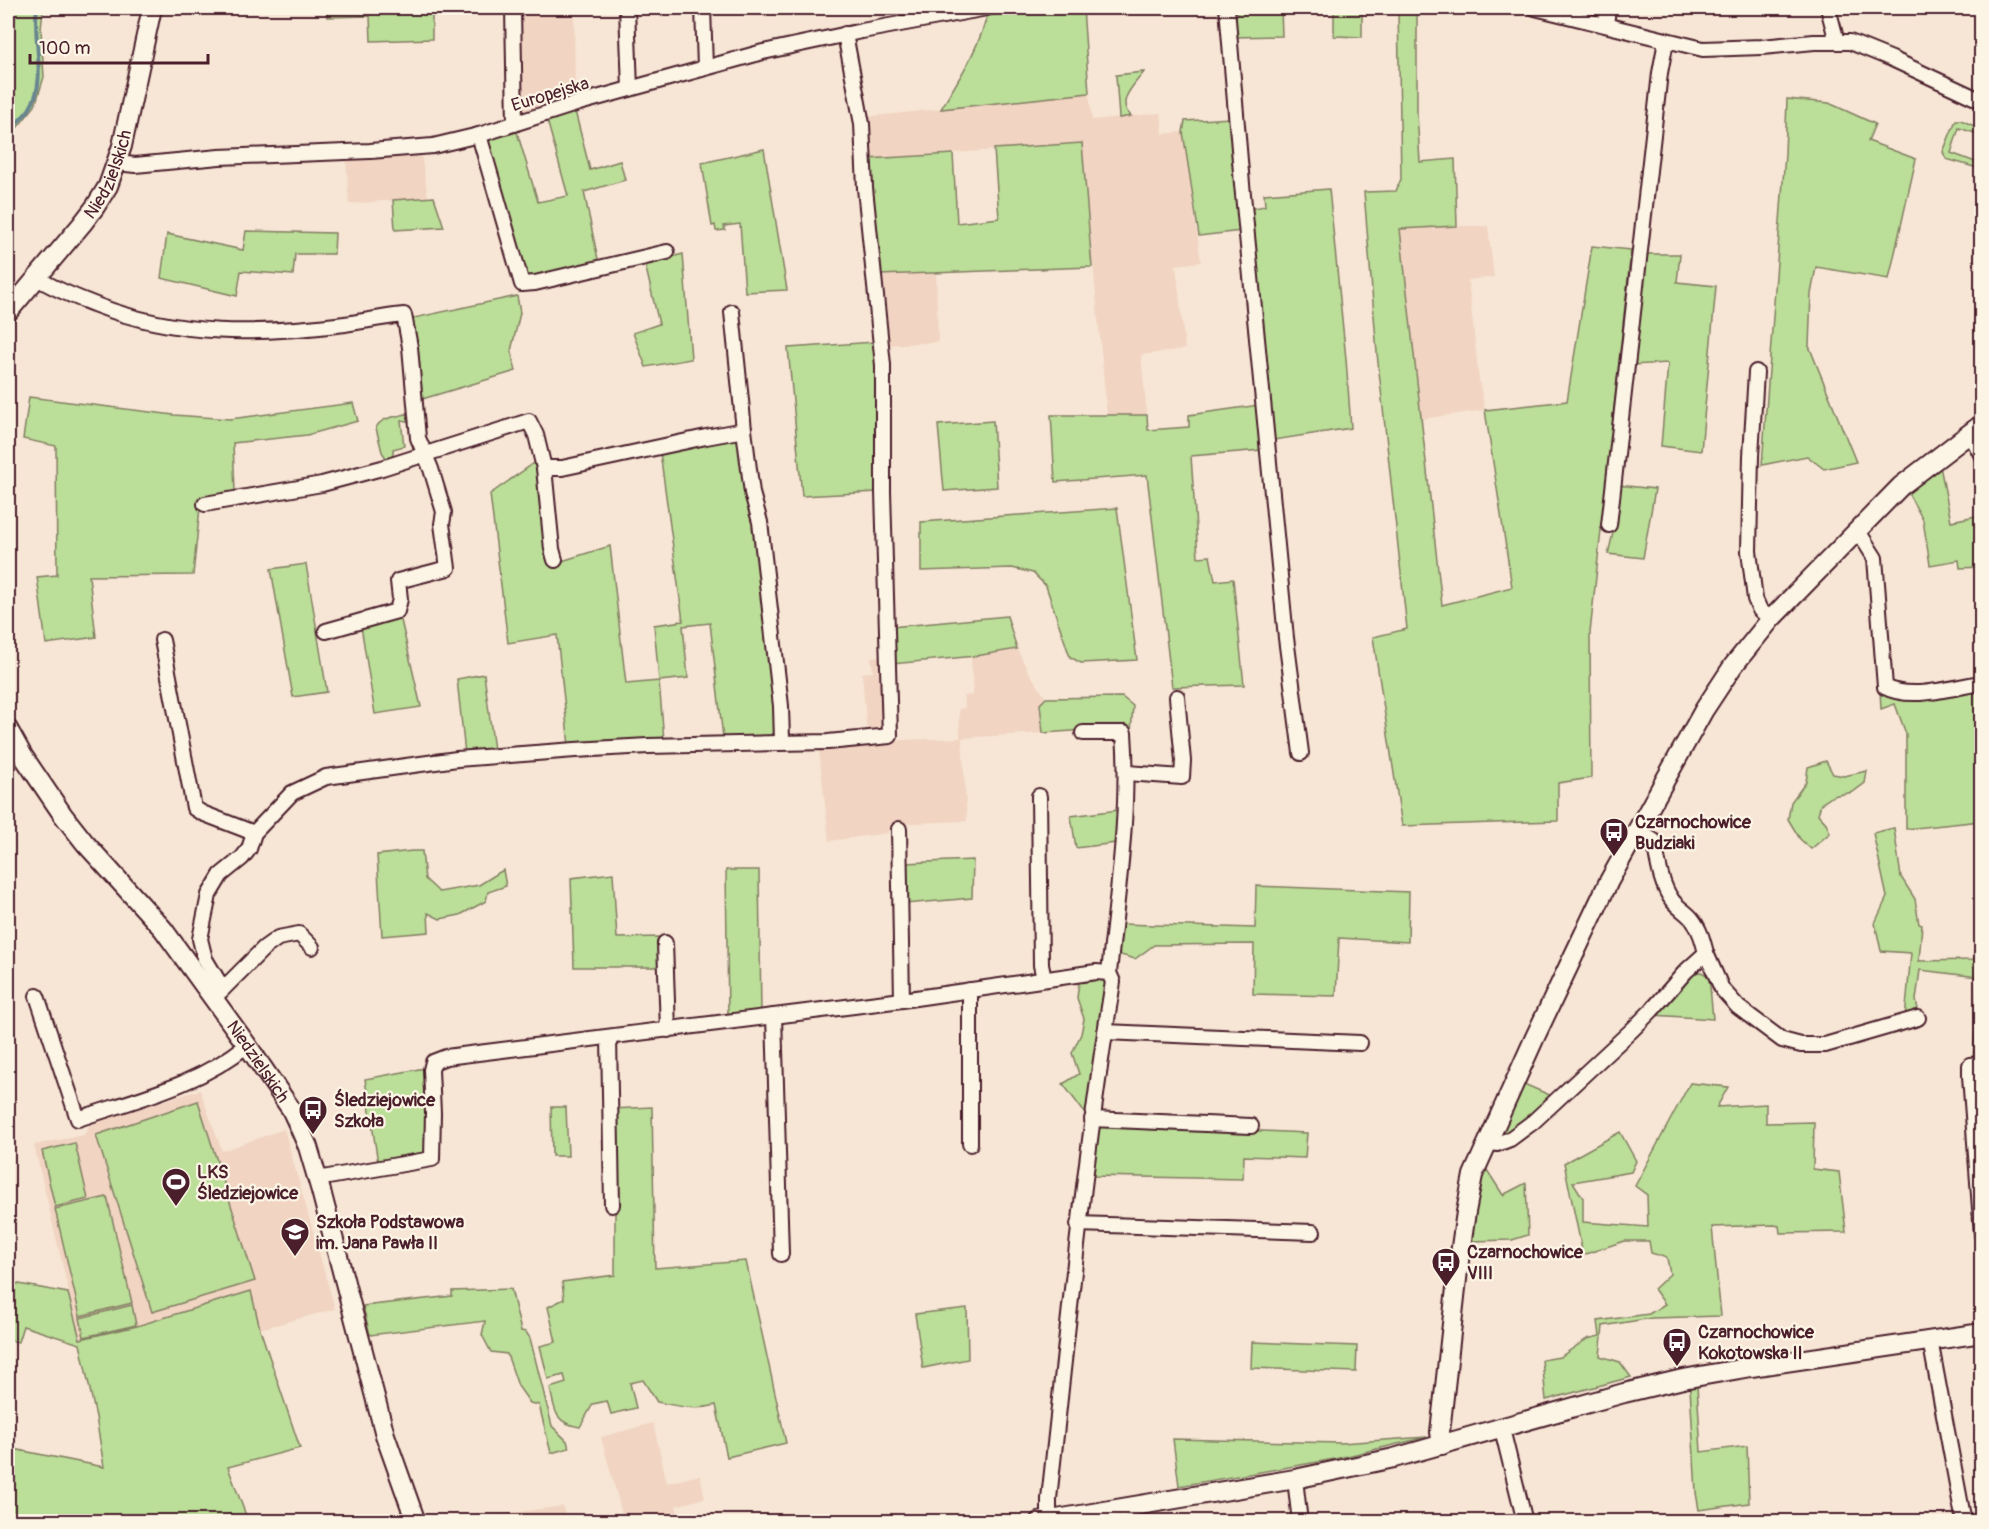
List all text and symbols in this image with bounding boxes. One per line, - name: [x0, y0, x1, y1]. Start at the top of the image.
- scale bar: [30, 27, 208, 65]
- text: 100 m: [39, 37, 91, 60]
- street label: Europejska: [509, 72, 592, 117]
- street label: Niedzielskich: [79, 128, 137, 224]
- place label: Czarnochowice Budziaki: [1635, 811, 1752, 855]
- bus stop icon: Czarnochowice Budziaki: [1598, 816, 1630, 858]
- street label: Niedzielskich: [221, 1016, 294, 1107]
- place label: Śledziejowice Szkoła: [334, 1088, 436, 1133]
- bus stop icon: Śledziejowice Szkoła: [297, 1094, 329, 1136]
- place label: LKS Śledziejowice: [197, 1161, 299, 1205]
- sports icon: LKS Śledziejowice: [160, 1166, 192, 1208]
- place label: Szkoła Podstawowa im. Jana Pawła II: [316, 1211, 465, 1255]
- school or university icon: Szkoła Podstawowa im. Jana Pawła II: [279, 1216, 311, 1258]
- place label: Czarnochowice VIII: [1467, 1241, 1584, 1285]
- bus stop icon: Czarnochowice VIII: [1430, 1246, 1462, 1288]
- place label: Czarnochowice Kokotowska II: [1698, 1321, 1815, 1365]
- bus stop icon: Czarnochowice Kokotowska II: [1661, 1326, 1693, 1368]

